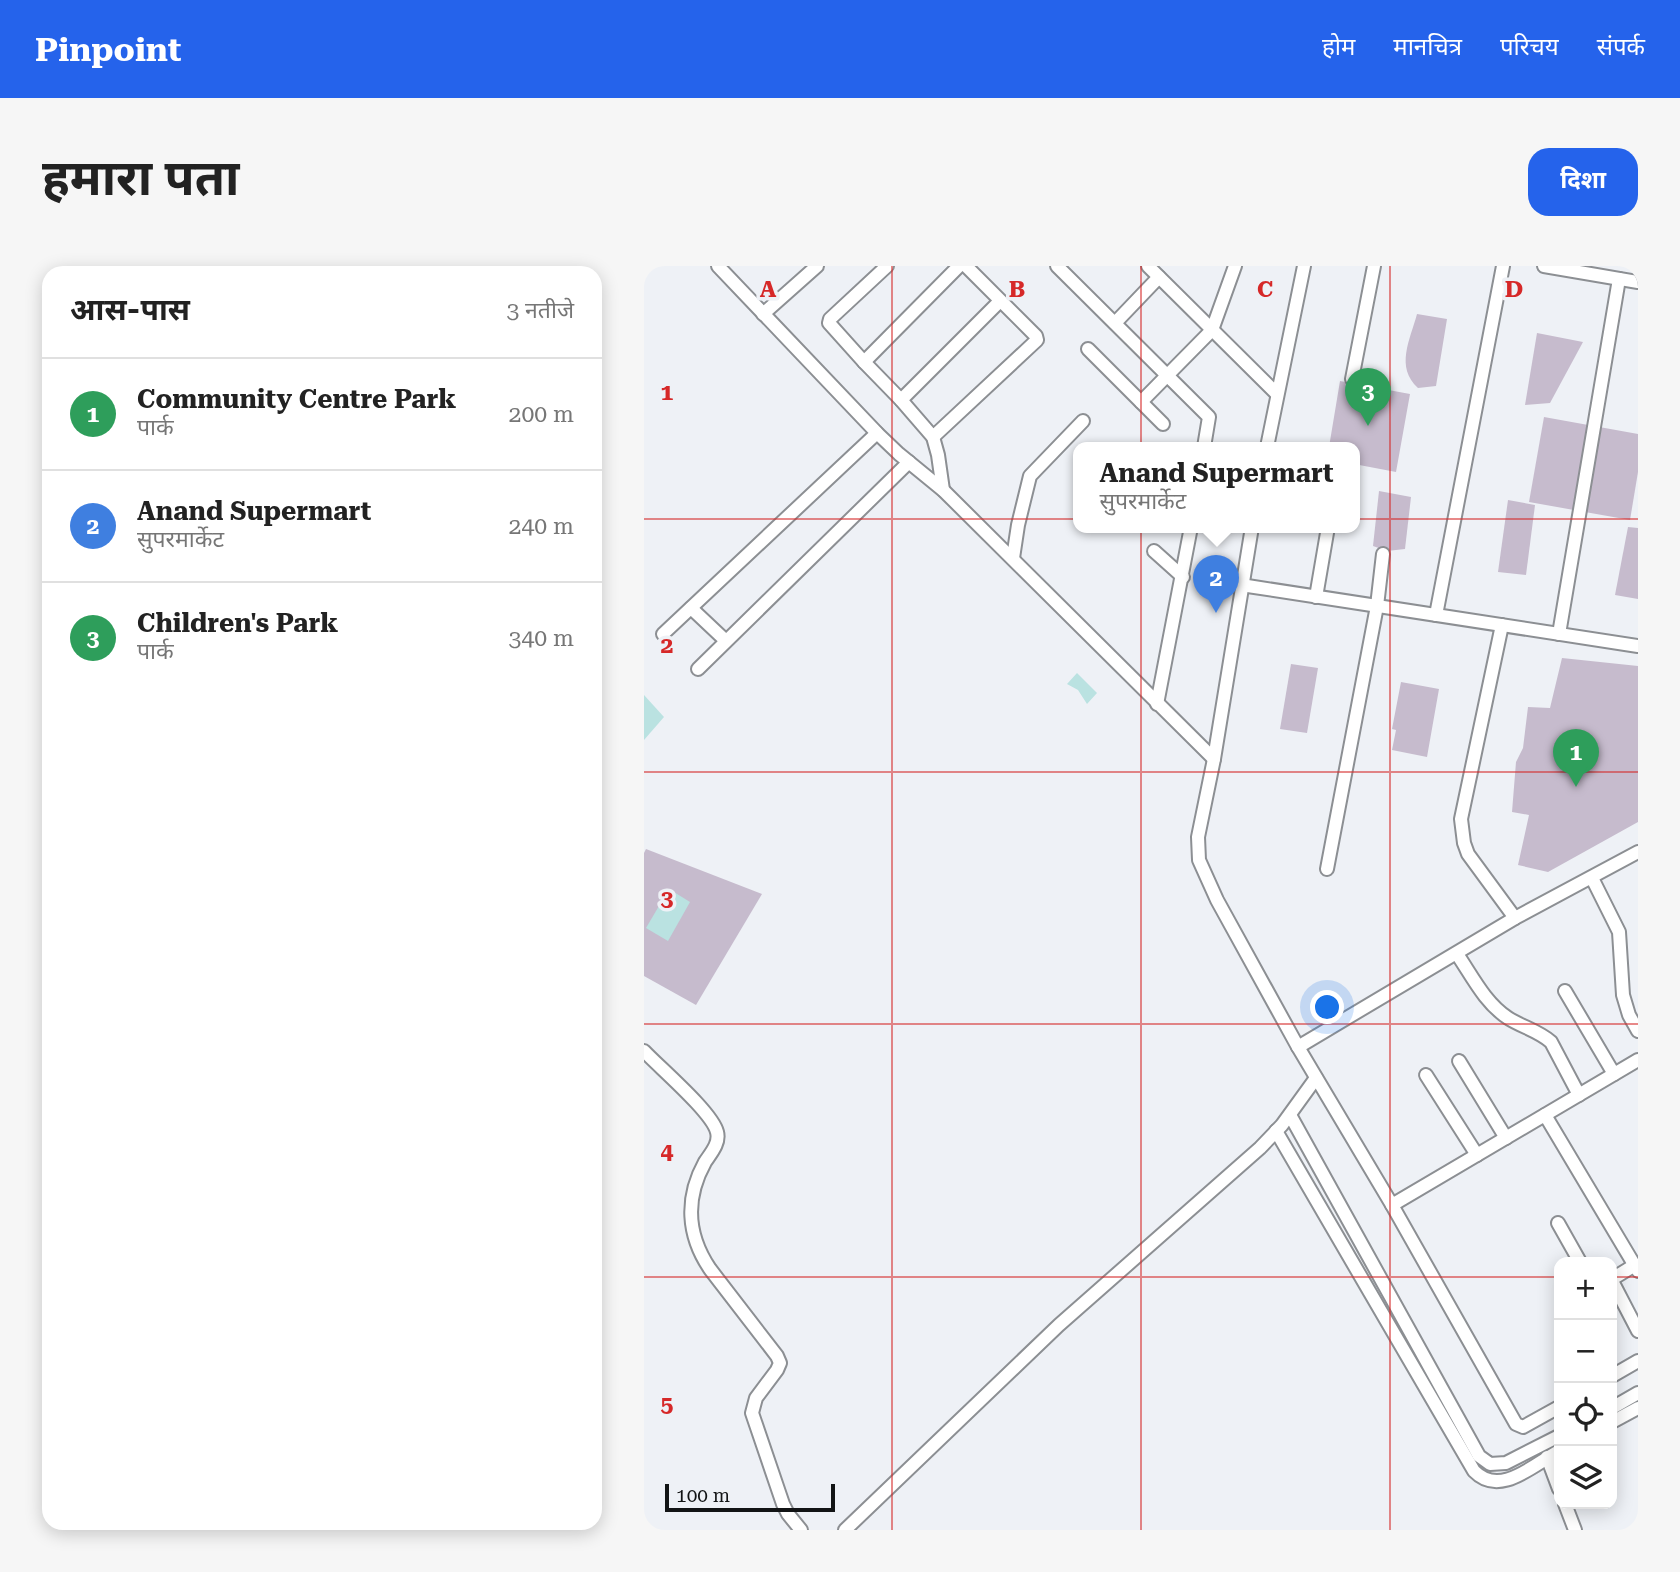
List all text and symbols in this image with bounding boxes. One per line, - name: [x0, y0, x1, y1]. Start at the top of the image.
- text: Pinpoint: [35, 30, 181, 69]
- text: होम: [1322, 33, 1355, 61]
- text: मानचित्र: [1393, 33, 1462, 61]
- text: परिचय: [1500, 33, 1559, 61]
- text: संपर्क: [1597, 33, 1645, 61]
- button: दिशा: [1528, 148, 1638, 216]
- text: हमारा पता: [42, 150, 239, 207]
- text: A: [760, 276, 777, 303]
- text: B: [1009, 276, 1025, 303]
- text: C: [1257, 276, 1273, 303]
- text: D: [1505, 276, 1523, 303]
- text: आस-पास: [70, 292, 190, 327]
- text: 3 नतीजे: [506, 297, 574, 324]
- pin: 3: [1345, 368, 1391, 426]
- text: 1: [661, 379, 674, 406]
- text: Community Centre Park: [137, 384, 456, 414]
- text: 1: [87, 401, 99, 428]
- text: 200 m: [509, 401, 574, 428]
- text: पार्क: [137, 414, 174, 441]
- popup: [1073, 442, 1360, 533]
- text: Anand Supermart: [1099, 458, 1334, 488]
- text: सुपरमार्केट: [1099, 488, 1186, 515]
- text: Anand Supermart: [137, 496, 371, 526]
- text: 2: [87, 513, 99, 540]
- text: 240 m: [509, 513, 574, 540]
- text: सुपरमार्केट: [137, 526, 224, 553]
- pin: 2: [1193, 555, 1239, 613]
- text: Children's Park: [137, 608, 338, 638]
- text: 3: [87, 625, 99, 652]
- text: 340 m: [509, 625, 574, 652]
- text: 2: [661, 632, 673, 659]
- text: पार्क: [137, 638, 174, 665]
- pin: 1: [1553, 729, 1599, 787]
- text: 3: [661, 885, 674, 912]
- your location: [1310, 990, 1344, 1024]
- text: 4: [661, 1138, 674, 1165]
- map controls: [1554, 1257, 1617, 1509]
- button: +: [1554, 1257, 1617, 1320]
- button: −: [1554, 1320, 1617, 1383]
- button: locate: [1554, 1383, 1617, 1446]
- text: 5: [661, 1391, 674, 1418]
- button: layers: [1554, 1446, 1617, 1509]
- scale bar: [665, 1481, 835, 1513]
- text: 100 m: [676, 1484, 730, 1507]

